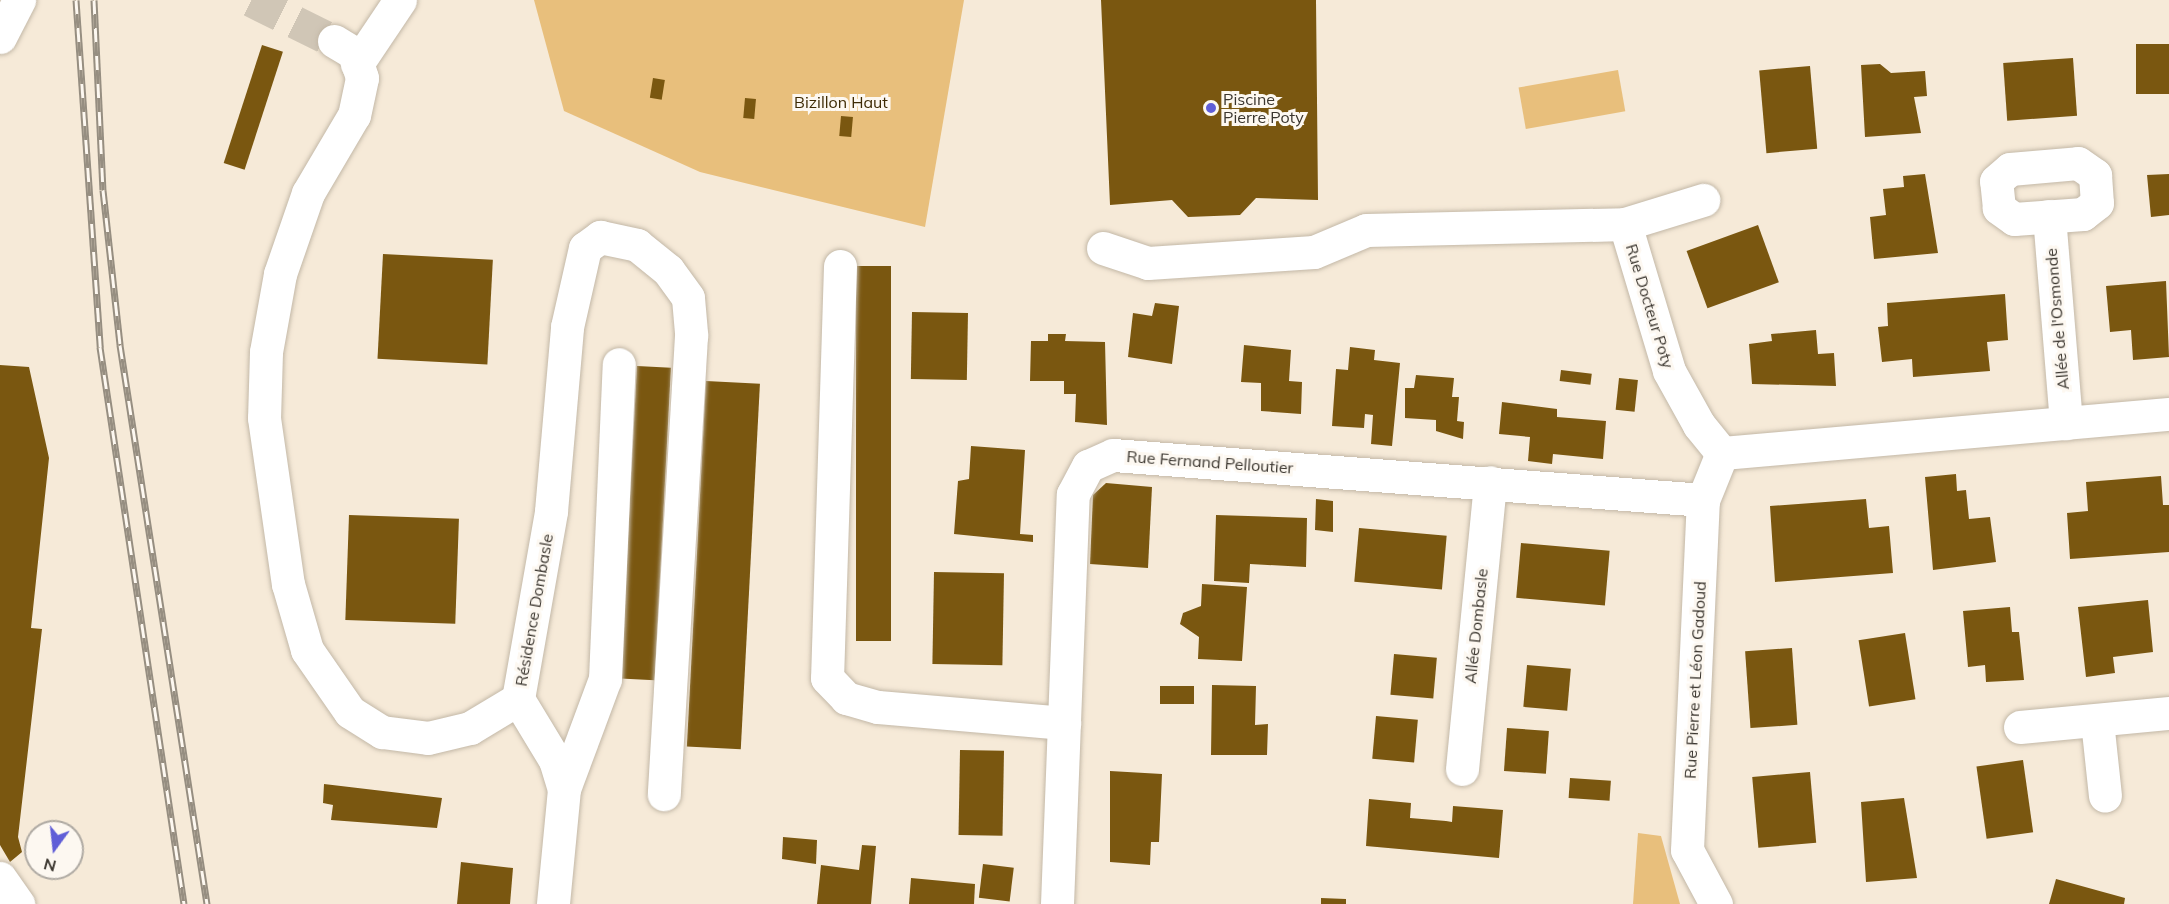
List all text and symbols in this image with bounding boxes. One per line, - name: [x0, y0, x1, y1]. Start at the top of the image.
- place label: Piscine Pierre Poty: [1223, 89, 1304, 127]
- park label: Bizillon Haut: [794, 92, 888, 112]
- marker: Piscine Pierre Poty: [1204, 101, 1218, 115]
- street label: Rue Docteur Poty: [1622, 242, 1678, 370]
- street label: Allée de l'Osmonde: [2041, 247, 2073, 391]
- street label: Rue Fernand Pelloutier: [1126, 447, 1294, 477]
- street label: Résidence Dombasle: [511, 532, 557, 688]
- street label: Allée Dombasle: [1460, 567, 1492, 685]
- street label: Rue Pierre et Léon Gadoud: [1680, 581, 1710, 779]
- north arrow: [24, 820, 84, 880]
- text: N: [41, 854, 58, 877]

